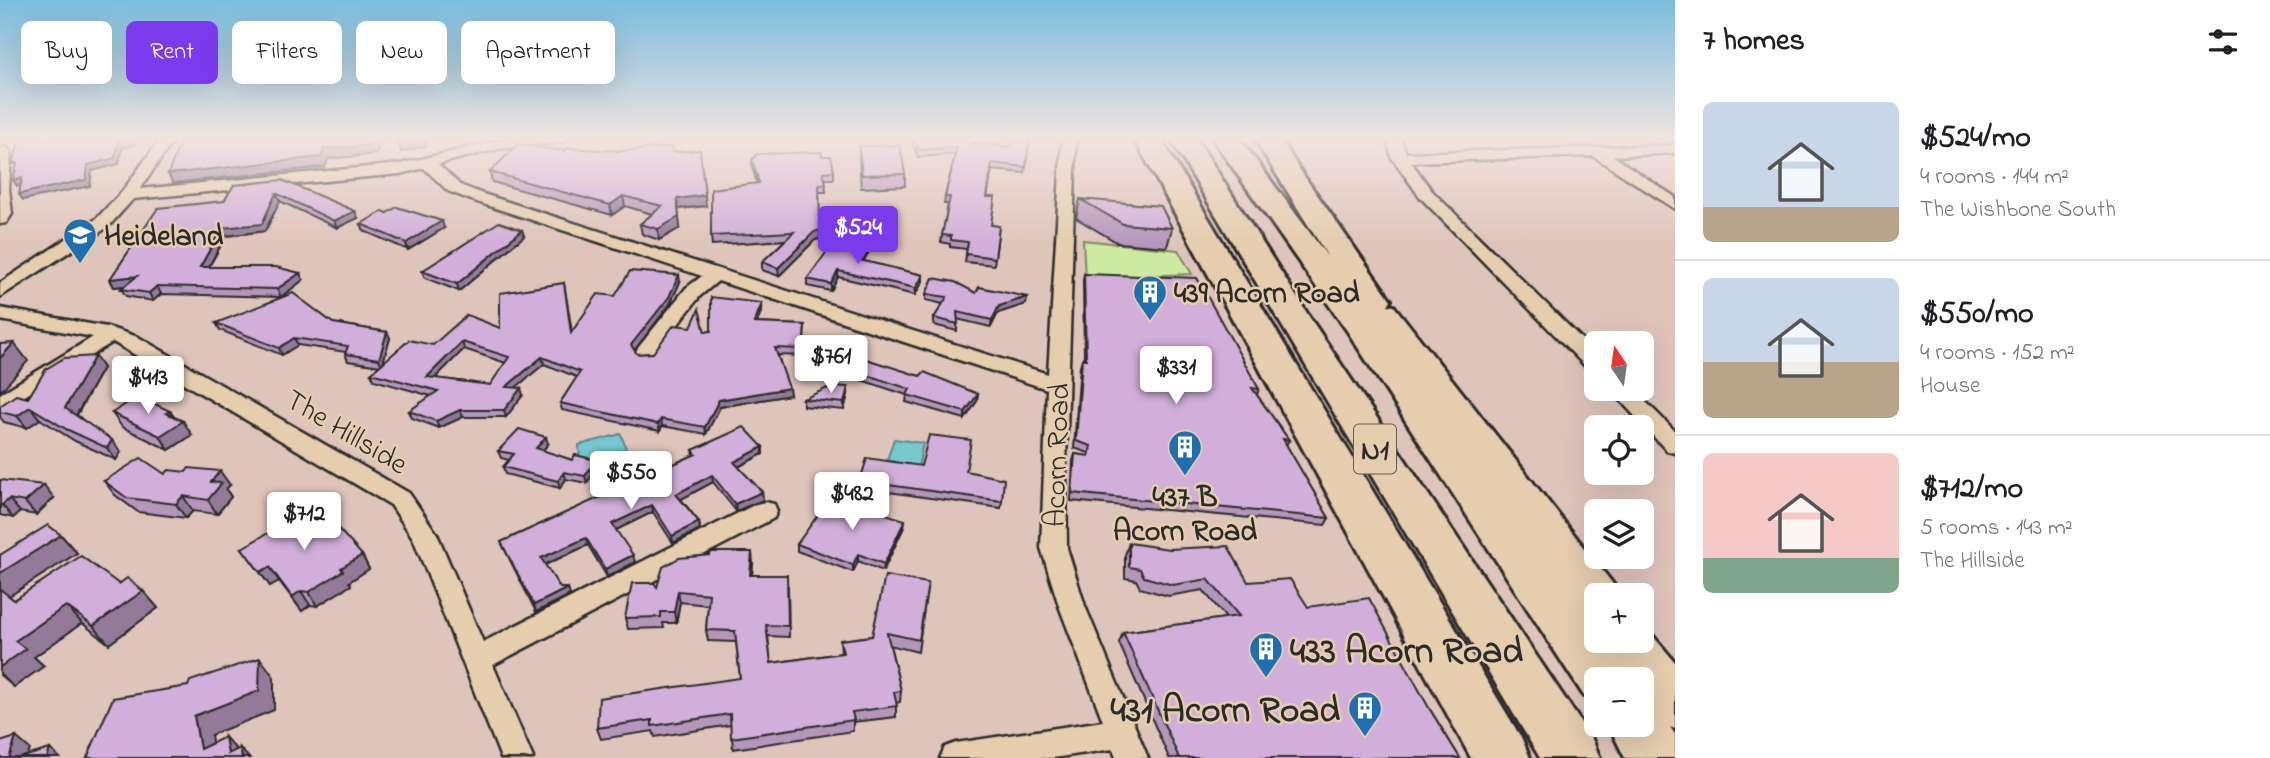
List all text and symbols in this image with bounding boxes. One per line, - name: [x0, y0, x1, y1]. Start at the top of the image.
- text: 7 homes: [1703, 20, 1805, 64]
- chip: Buy: [21, 21, 112, 84]
- chip: Rent: [126, 21, 218, 84]
- chip: Filters: [232, 21, 342, 84]
- chip: New: [356, 21, 447, 84]
- chip: Apartment: [461, 21, 615, 84]
- icon: filters: [2204, 23, 2242, 61]
- text: $524/mo: [1920, 117, 2031, 161]
- icon: home: [1759, 130, 1843, 214]
- text: 4 rooms · 144 m²: [1920, 161, 2069, 194]
- text: The Wishbone South: [1920, 194, 2116, 227]
- pin: $524: [817, 206, 899, 266]
- text: $524: [834, 212, 882, 245]
- school or university icon: Heideland: [61, 216, 99, 265]
- place label: Heideland: [104, 216, 224, 260]
- building icon: 439 Acorn Road: [1131, 273, 1169, 322]
- place label: 439 Acorn Road: [1174, 273, 1360, 317]
- text: $550/mo: [1920, 293, 2034, 337]
- icon: home: [1759, 306, 1843, 390]
- north arrow: [1584, 331, 1654, 401]
- map controls: [1584, 331, 1654, 737]
- pin: $761: [790, 336, 872, 395]
- text: 4 rooms · 152 m²: [1920, 337, 2075, 370]
- text: $761: [811, 341, 851, 374]
- pin: $331: [1135, 346, 1217, 406]
- text: $331: [1156, 352, 1196, 385]
- pin: $413: [107, 356, 189, 416]
- text: $413: [128, 362, 168, 395]
- text: House: [1920, 370, 1980, 403]
- street label: The Hillside: [276, 380, 416, 488]
- street label: Acorn Road: [1034, 382, 1084, 528]
- button: locate: [1584, 415, 1654, 485]
- road number: N1: [1354, 424, 1396, 474]
- building icon: 437 B Acorn Road: [1166, 428, 1204, 477]
- pin: $550: [590, 452, 672, 511]
- text: $550: [606, 457, 656, 490]
- text: $712/mo: [1920, 468, 2023, 512]
- pin: $482: [811, 472, 893, 532]
- place label: 437 B Acorn Road: [1113, 477, 1257, 555]
- text: $482: [830, 478, 874, 511]
- icon: home: [1759, 481, 1843, 565]
- pin: $712: [263, 492, 345, 552]
- text: $712: [283, 498, 325, 531]
- button: layers: [1584, 499, 1654, 569]
- text: 5 rooms · 143 m²: [1920, 512, 2073, 545]
- text: The Hillside: [1920, 545, 2024, 578]
- button: +: [1584, 583, 1654, 653]
- place label: 433 Acorn Road: [1290, 626, 1523, 680]
- building icon: 433 Acorn Road: [1247, 630, 1285, 679]
- button: −: [1584, 667, 1654, 737]
- place label: 431 Acorn Road: [1111, 685, 1340, 739]
- building icon: 431 Acorn Road: [1346, 689, 1384, 738]

